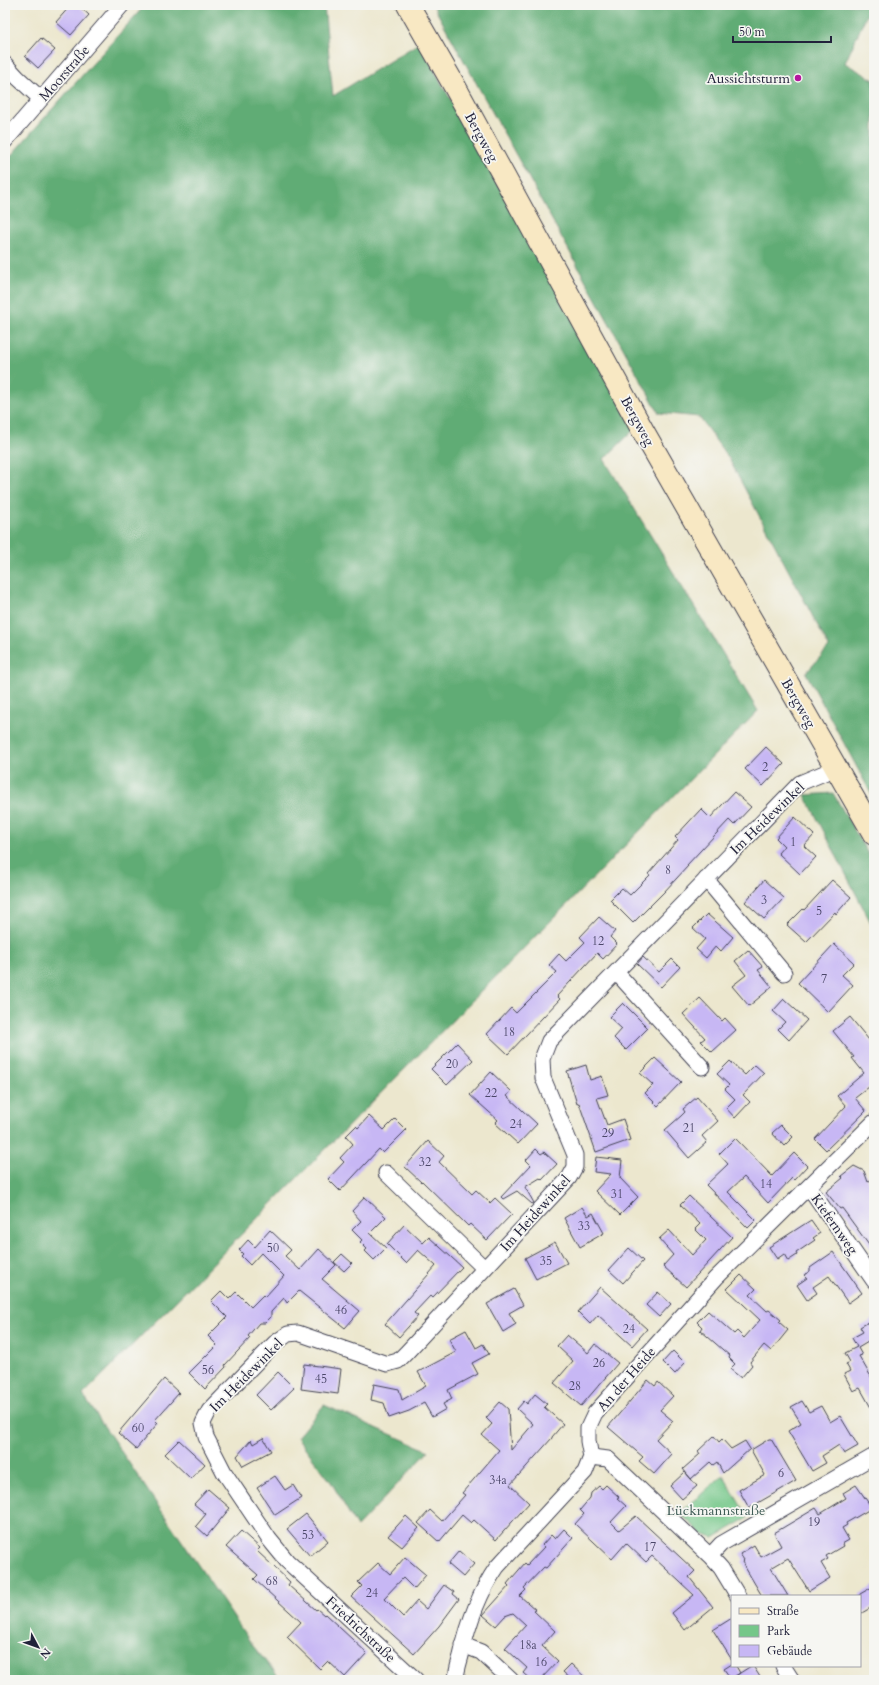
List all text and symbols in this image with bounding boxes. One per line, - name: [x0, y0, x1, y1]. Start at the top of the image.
- scale bar: [733, 18, 831, 44]
- text: 50 m: [739, 24, 766, 40]
- street label: Moorstraße: [35, 41, 94, 105]
- place label: Aussichtsturm: [707, 69, 790, 88]
- marker: Aussichtsturm: [793, 73, 803, 83]
- street label: Bergweg: [460, 109, 503, 166]
- street label: Bergweg: [616, 393, 659, 450]
- street label: Bergweg: [777, 675, 820, 732]
- house number: 2: [762, 759, 768, 775]
- street label: Im Heidewinkel: [726, 778, 809, 859]
- house number: 1: [790, 834, 796, 850]
- house number: 8: [665, 862, 671, 878]
- house number: 3: [761, 892, 767, 908]
- house number: 5: [816, 903, 822, 919]
- house number: 12: [592, 933, 604, 949]
- house number: 7: [821, 971, 827, 987]
- house number: 18: [503, 1024, 515, 1040]
- house number: 20: [446, 1056, 458, 1072]
- house number: 22: [485, 1085, 497, 1101]
- house number: 24: [510, 1116, 522, 1132]
- house number: 21: [683, 1120, 695, 1136]
- house number: 29: [602, 1125, 614, 1141]
- house number: 32: [419, 1154, 431, 1170]
- street label: Im Heidewinkel: [496, 1171, 575, 1256]
- house number: 14: [760, 1176, 772, 1192]
- house number: 31: [611, 1186, 623, 1202]
- street label: Kiefernweg: [807, 1190, 862, 1258]
- house number: 33: [578, 1218, 590, 1234]
- house number: 50: [267, 1240, 279, 1256]
- house number: 35: [540, 1253, 552, 1269]
- house number: 46: [335, 1302, 347, 1318]
- house number: 24: [623, 1321, 635, 1337]
- street label: Im Heidewinkel: [205, 1334, 288, 1416]
- street label: An der Heide: [593, 1343, 660, 1416]
- house number: 26: [593, 1355, 605, 1371]
- house number: 56: [202, 1362, 214, 1378]
- house number: 45: [315, 1371, 327, 1387]
- house number: 28: [569, 1378, 581, 1394]
- house number: 60: [132, 1420, 144, 1436]
- house number: 6: [778, 1465, 784, 1481]
- house number: 34a: [489, 1472, 508, 1488]
- park label: Lückmannstraße: [667, 1501, 765, 1520]
- house number: 19: [808, 1514, 820, 1530]
- house number: 53: [302, 1527, 314, 1543]
- house number: 17: [644, 1539, 656, 1555]
- house number: 68: [266, 1573, 278, 1589]
- house number: 24: [366, 1585, 378, 1601]
- street label: Friedrichstraße: [322, 1592, 400, 1667]
- legend: [731, 1595, 861, 1667]
- text: Straße: [767, 1603, 799, 1619]
- text: Park: [767, 1623, 791, 1639]
- north arrow: [18, 1627, 58, 1667]
- house number: 18a: [519, 1637, 538, 1653]
- text: Gebäude: [767, 1643, 812, 1659]
- text: N: [36, 1645, 54, 1662]
- house number: 16: [535, 1654, 547, 1670]

